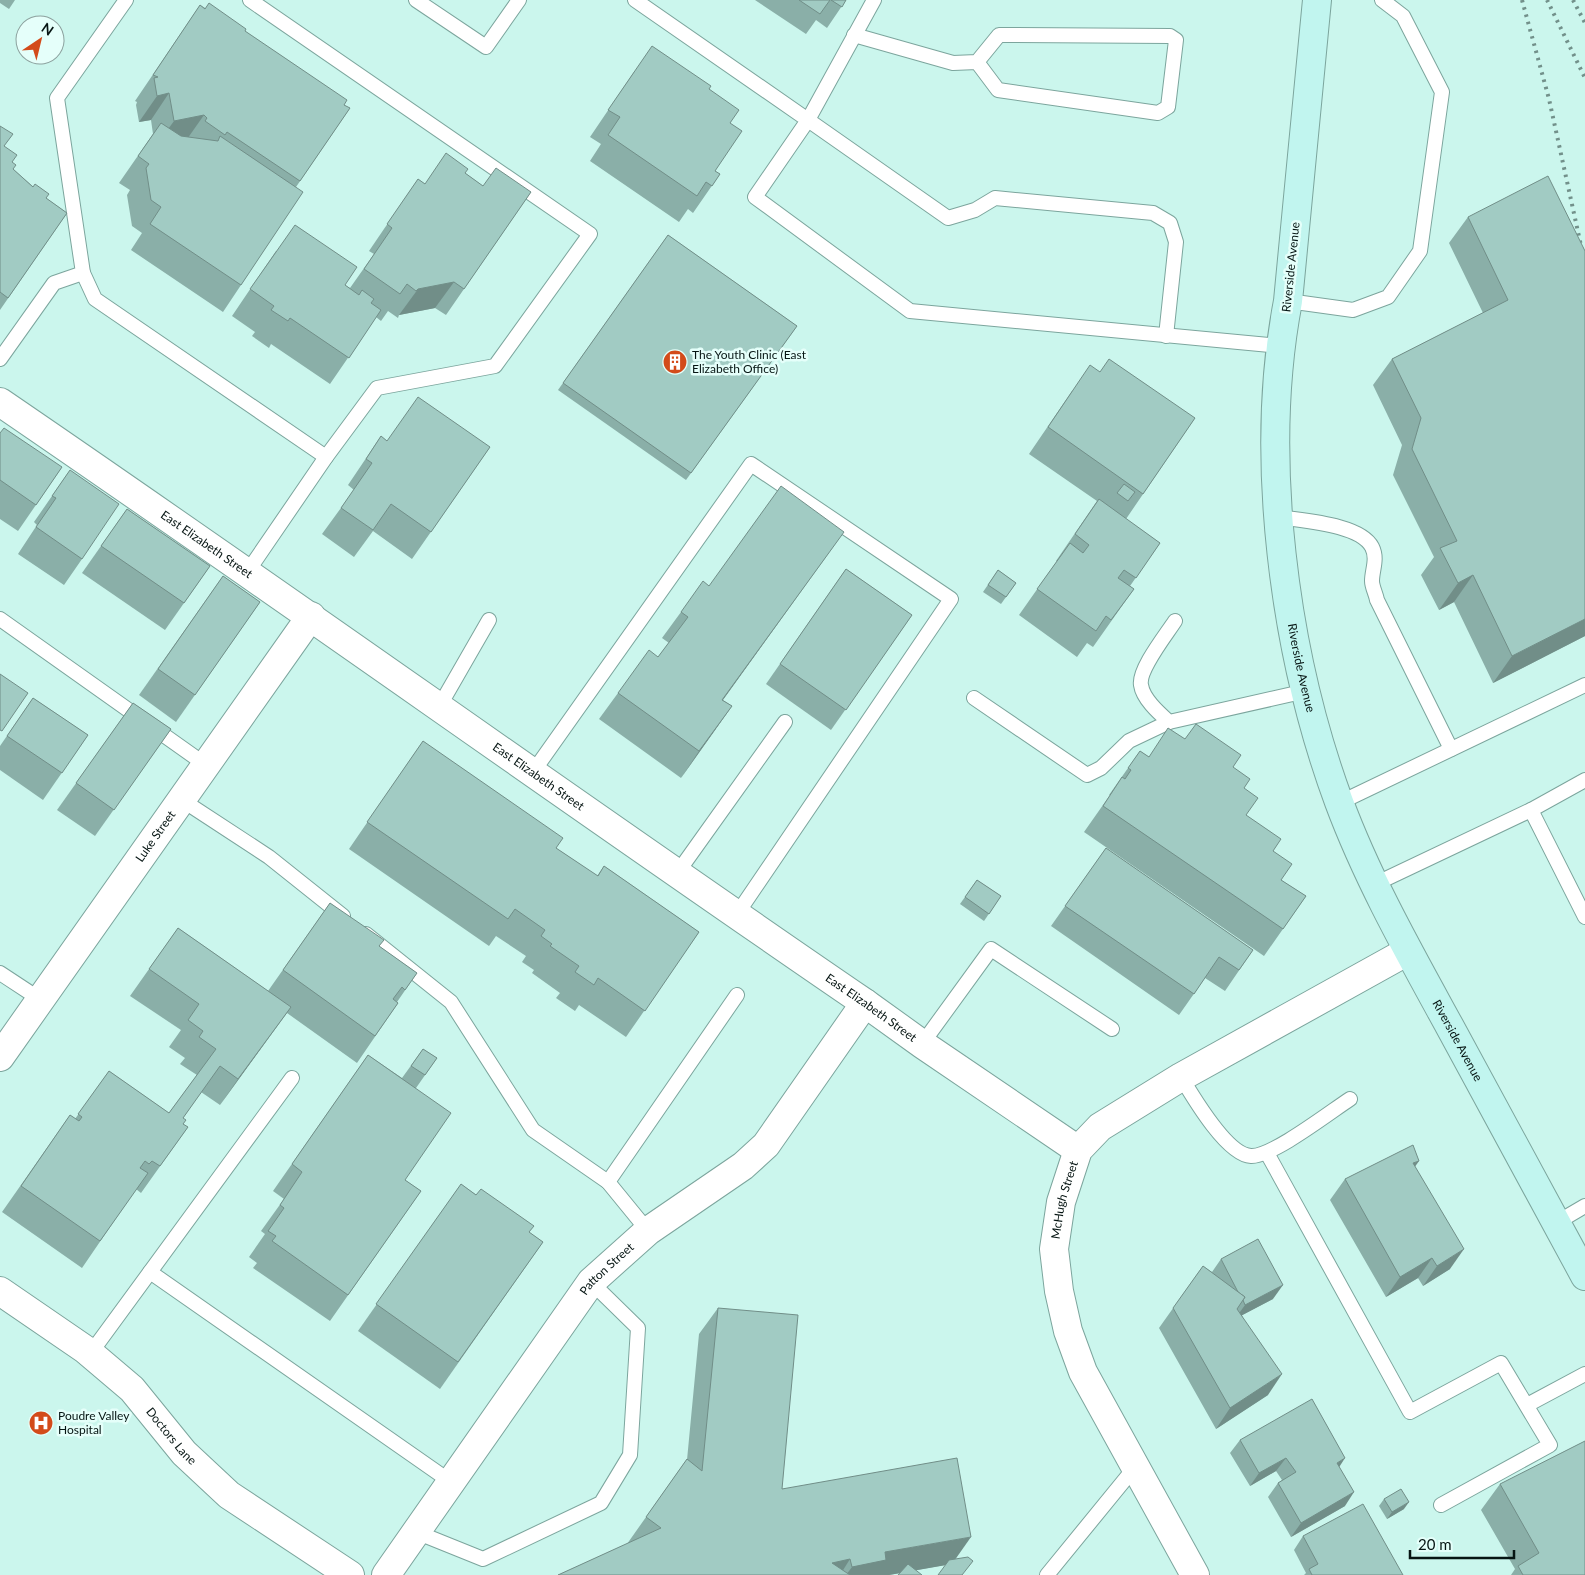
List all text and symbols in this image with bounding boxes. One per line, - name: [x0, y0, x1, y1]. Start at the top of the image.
- north arrow: [15, 15, 65, 65]
- text: N: [38, 19, 57, 39]
- street label: Riverside Avenue: [1278, 221, 1303, 313]
- place label: The Youth Clinic (East Elizabeth Office): [692, 347, 807, 376]
- building icon: The Youth Clinic (East Elizabeth Office): [662, 349, 688, 375]
- street label: East Elizabeth Street: [158, 507, 256, 582]
- street label: Riverside Avenue: [1285, 622, 1319, 714]
- street label: East Elizabeth Street: [490, 739, 588, 814]
- street label: Luke Street: [132, 807, 179, 865]
- street label: East Elizabeth Street: [823, 970, 920, 1045]
- street label: Riverside Avenue: [1429, 997, 1486, 1084]
- street label: McHugh Street: [1048, 1158, 1081, 1240]
- street label: Patton Street: [576, 1239, 637, 1298]
- street label: Doctors Lane: [143, 1404, 200, 1468]
- place label: Poudre Valley Hospital: [58, 1408, 130, 1437]
- hospital icon: Poudre Valley Hospital: [28, 1410, 54, 1436]
- scale bar: [1410, 1528, 1514, 1560]
- text: 20 m: [1418, 1535, 1452, 1553]

